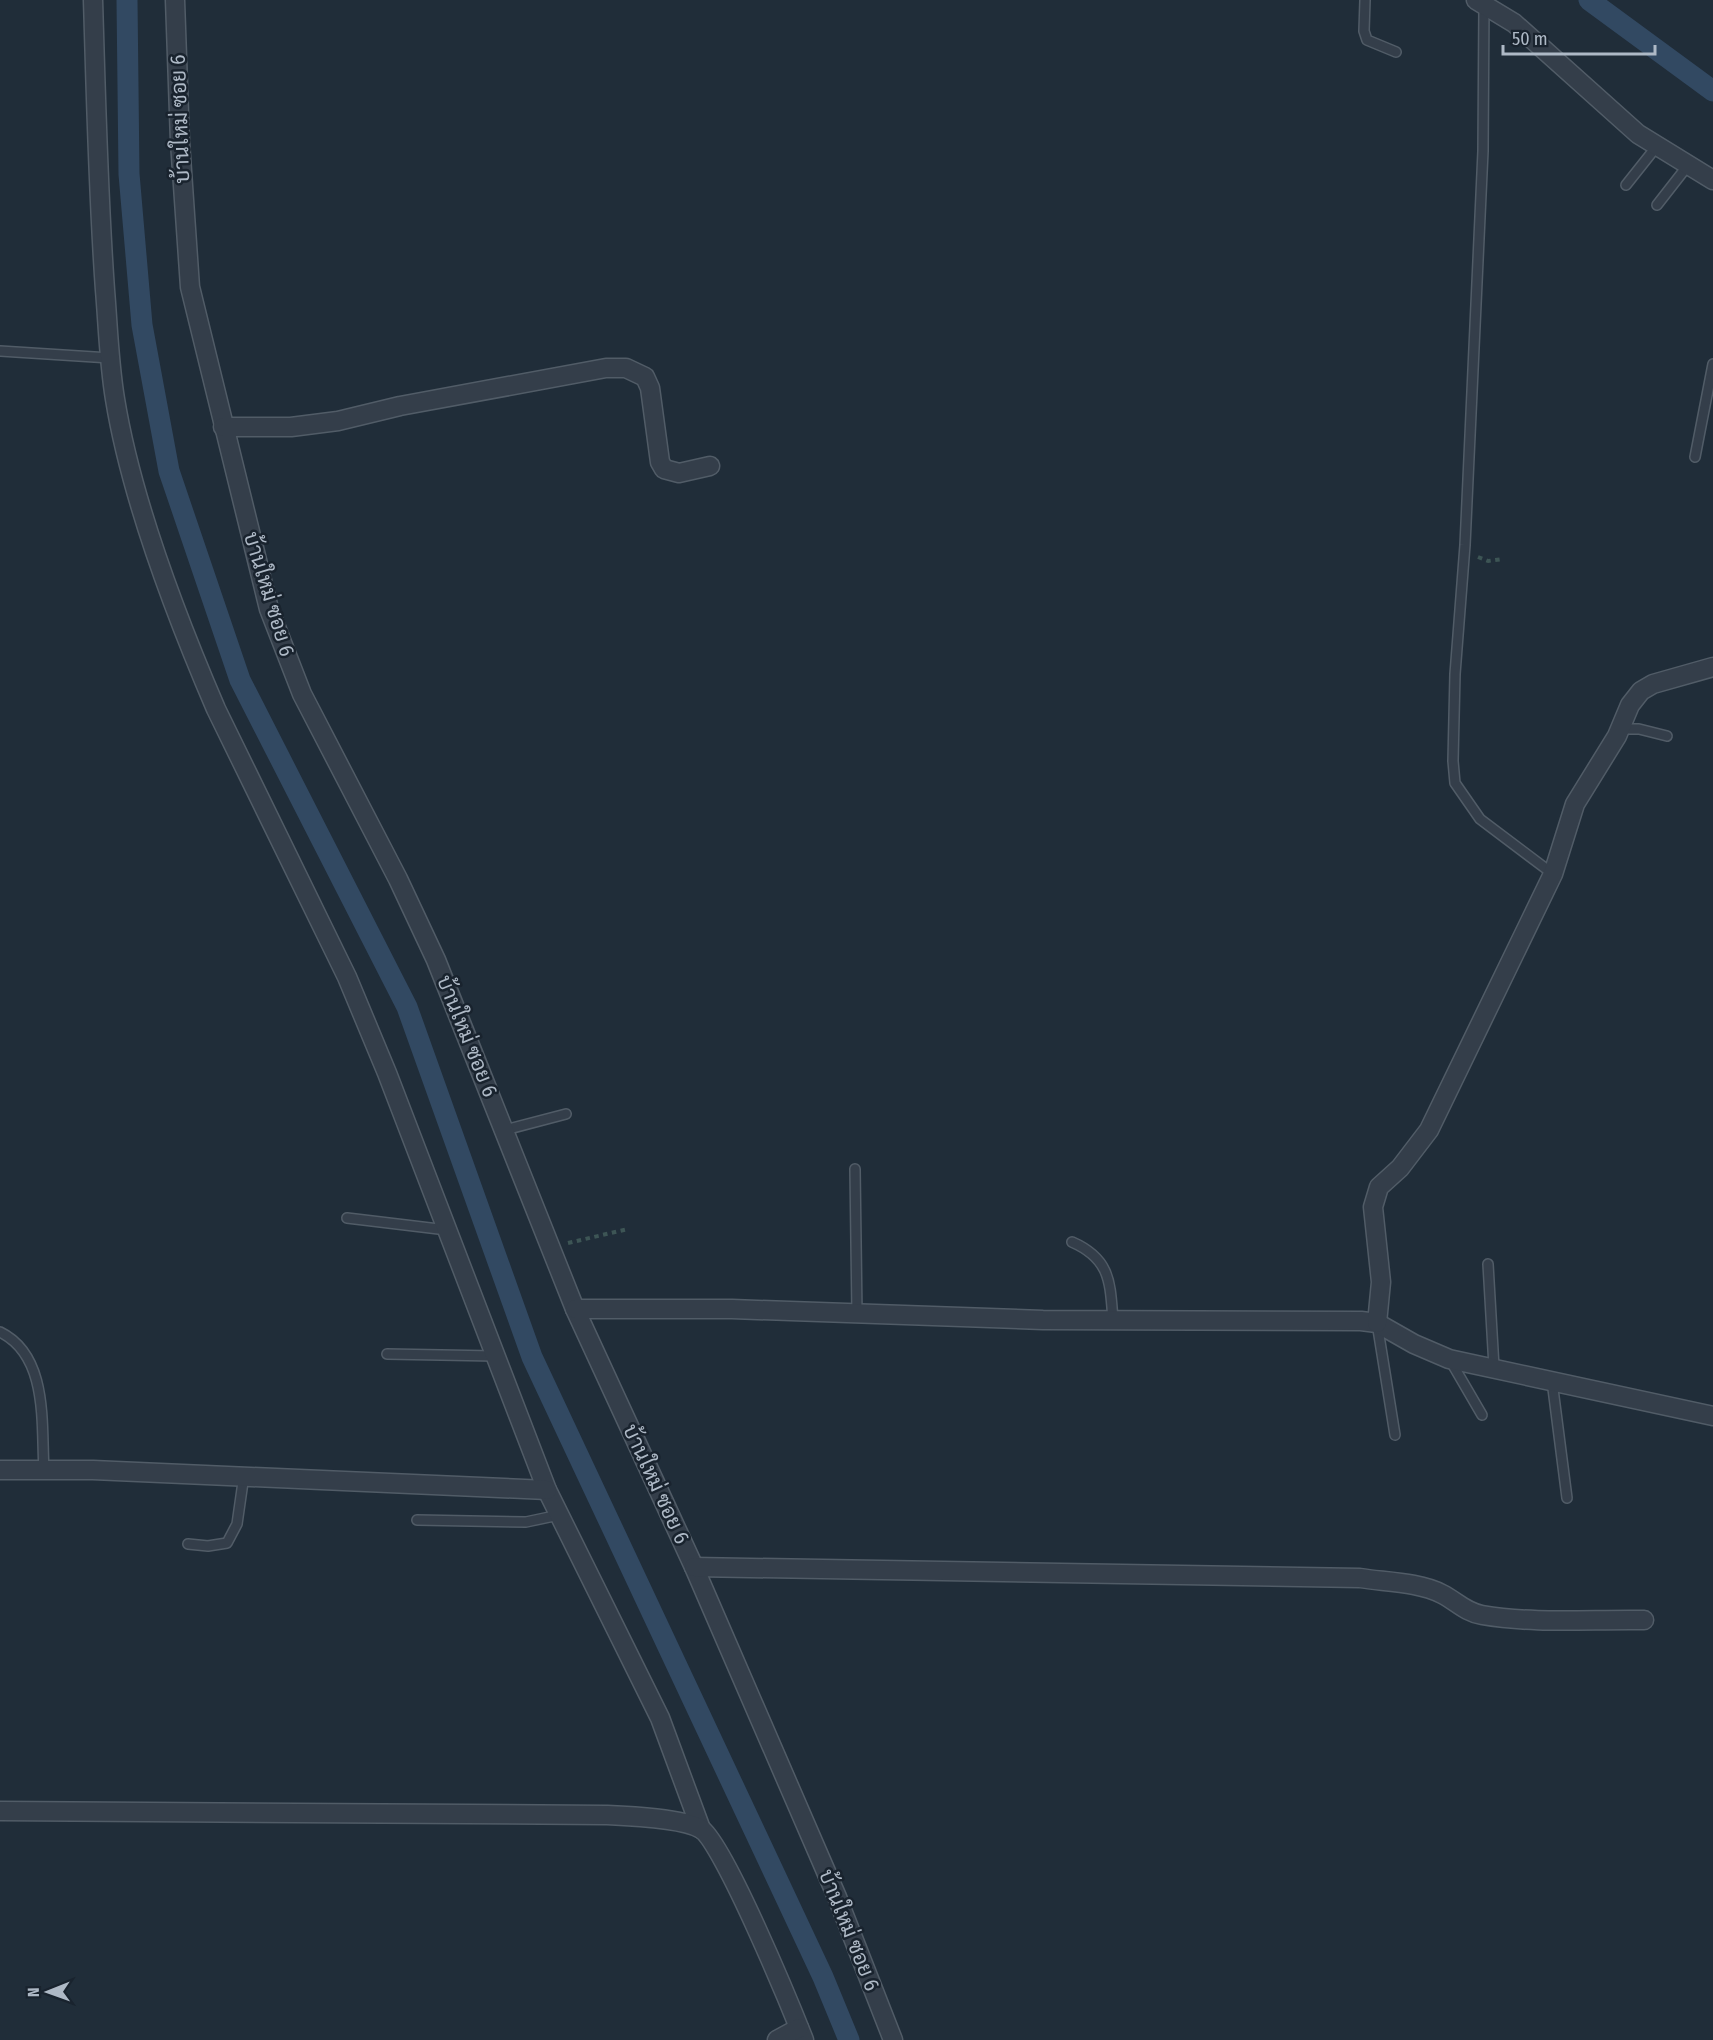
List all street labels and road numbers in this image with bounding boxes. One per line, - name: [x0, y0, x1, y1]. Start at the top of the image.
- street label: บ้านใหม่ ซอย 6: [165, 54, 195, 184]
- street label: บ้านใหม่ ซอย 6: [238, 529, 300, 659]
- street label: บ้านใหม่ ซอย 6: [431, 971, 503, 1101]
- street label: บ้านใหม่ ซอย 6: [617, 1420, 695, 1548]
- street label: บ้านใหม่ ซอย 6: [813, 1865, 885, 1995]

